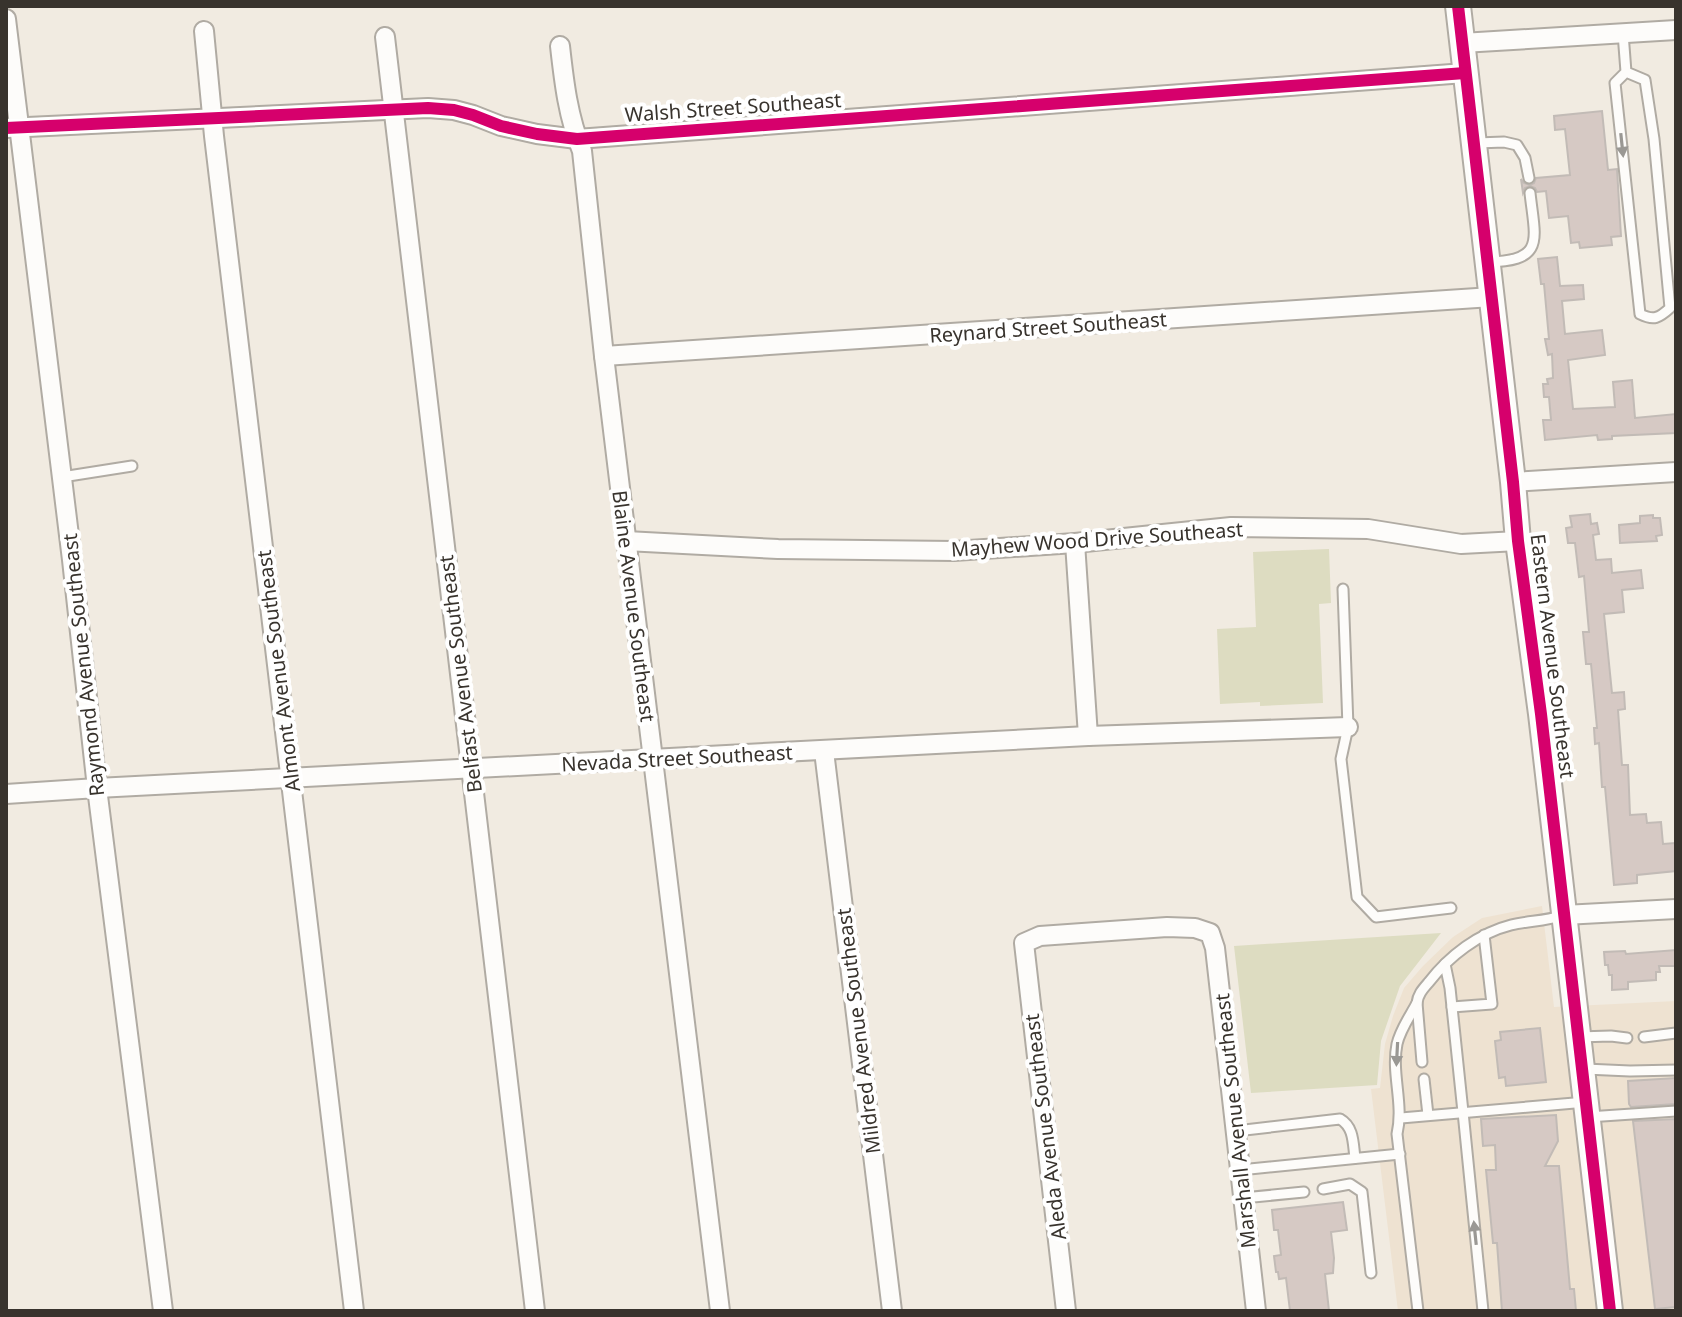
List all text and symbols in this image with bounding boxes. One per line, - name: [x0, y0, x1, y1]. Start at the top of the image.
- street label: Walsh Street Southeast: [624, 86, 842, 128]
- one-way arrow: [1615, 133, 1628, 158]
- street label: Reynard Street Southeast: [928, 305, 1168, 349]
- street label: Blaine Avenue Southeast: [606, 489, 662, 723]
- street label: Mayhew Wood Drive Southeast: [950, 515, 1244, 563]
- street label: Raymond Avenue Southeast: [56, 532, 110, 798]
- street label: Eastern Avenue Southeast: [1525, 532, 1581, 780]
- street label: Almont Avenue Southeast: [250, 549, 306, 793]
- street label: Belfast Avenue Southeast: [432, 554, 488, 794]
- street label: Nevada Street Southeast: [561, 738, 793, 778]
- street label: Mildred Avenue Southeast: [830, 907, 886, 1155]
- street label: Marshall Avenue Southeast: [1208, 992, 1262, 1250]
- street label: Aleda Avenue Southeast: [1018, 1012, 1072, 1242]
- one-way arrow: [1390, 1042, 1403, 1068]
- one-way arrow: [1469, 1220, 1482, 1245]

